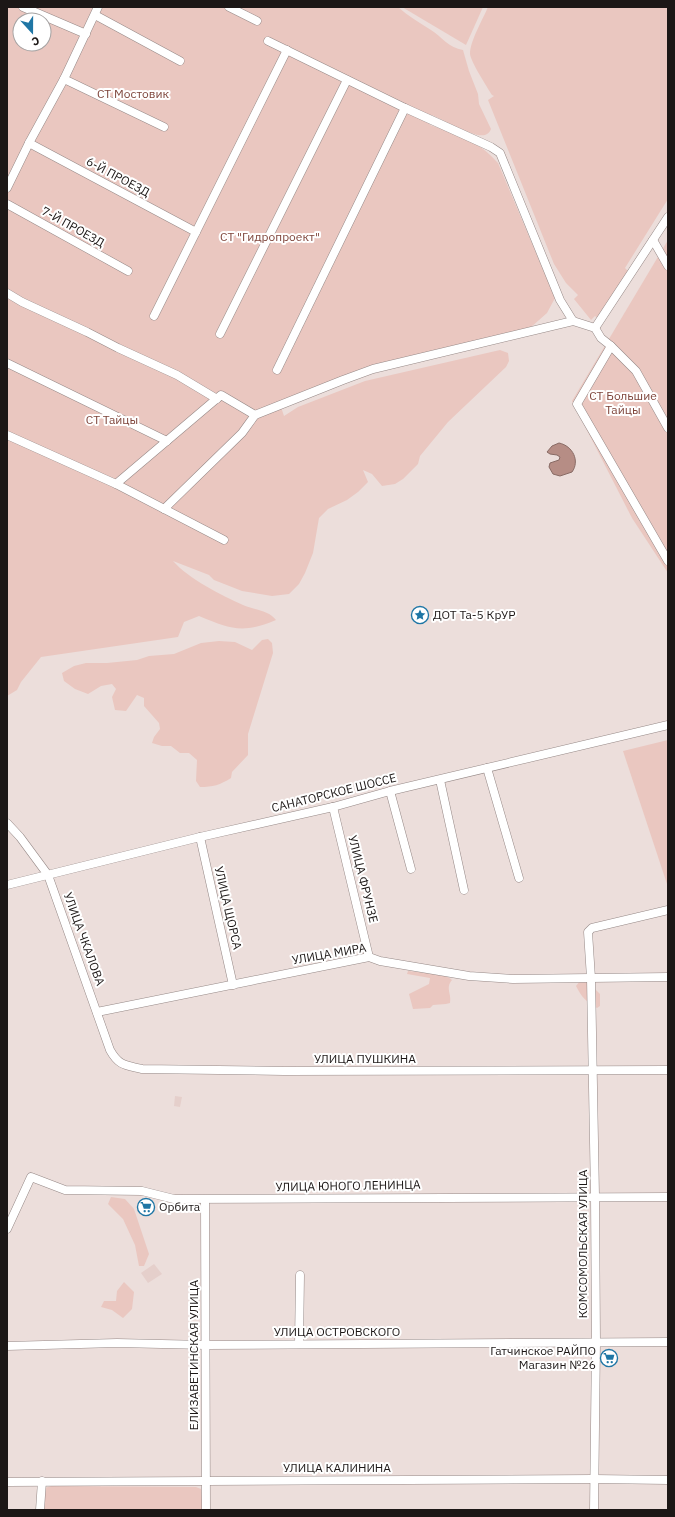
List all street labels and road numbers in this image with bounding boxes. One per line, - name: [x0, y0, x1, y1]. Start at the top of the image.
- street label: 6-Й ПРОЕЗД: [84, 153, 153, 200]
- street label: 7-Й ПРОЕЗД: [39, 203, 108, 250]
- street label: САНАТОРСКОЕ ШОССЕ: [270, 770, 398, 815]
- street label: УЛИЦА ФРУНЗЕ: [345, 834, 382, 924]
- street label: УЛИЦА ЩОРСА: [212, 865, 245, 951]
- street label: УЛИЦА ЧКАЛОВА: [61, 890, 108, 988]
- street label: УЛИЦА МИРА: [291, 940, 368, 967]
- street label: УЛИЦА ПУШКИНА: [314, 1051, 416, 1066]
- street label: КОМСОМОЛЬСКАЯ УЛИЦА: [575, 1169, 590, 1318]
- street label: УЛИЦА ЮНОГО ЛЕНИНЦА: [275, 1177, 421, 1194]
- street label: ЕЛИЗАВЕТИНСКАЯ УЛИЦА: [186, 1280, 201, 1430]
- street label: УЛИЦА ОСТРОВСКОГО: [274, 1324, 400, 1339]
- street label: УЛИЦА КАЛИНИНА: [283, 1460, 391, 1475]

